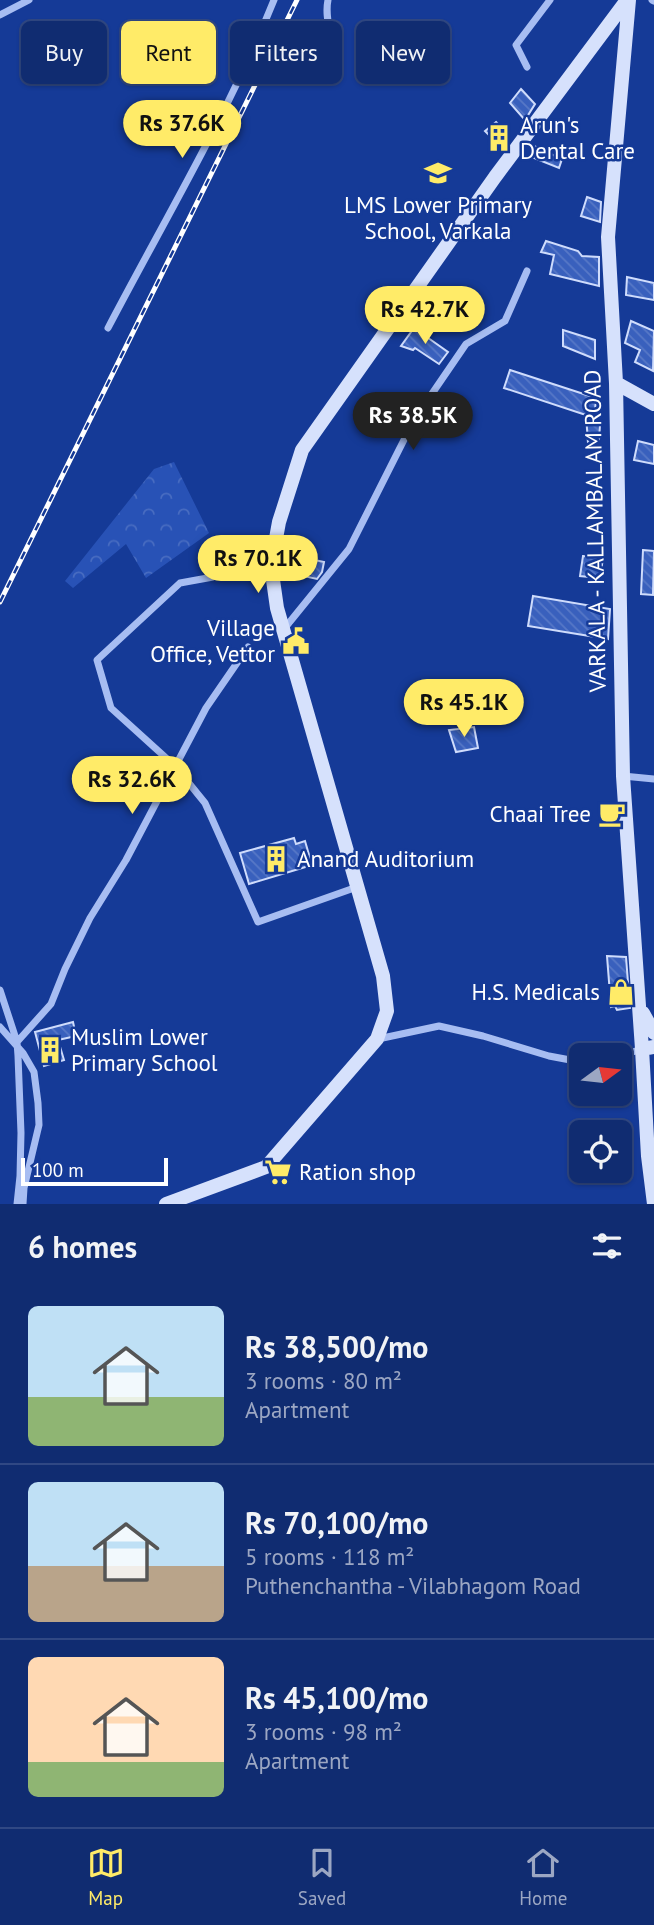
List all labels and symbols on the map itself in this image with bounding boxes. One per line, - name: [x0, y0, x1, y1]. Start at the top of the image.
- pin: Rs 37.6K: [110, 100, 254, 160]
- place label: Arun's Dental Care: [520, 110, 635, 165]
- building icon: Arun's Dental Care: [484, 123, 514, 153]
- school or university icon: LMS Lower Primary School, Varkala: [423, 158, 453, 188]
- place label: LMS Lower Primary School, Varkala: [344, 190, 532, 245]
- pin: Rs 42.7K: [353, 286, 497, 346]
- street label: VARKALA - KALLAMBALAM ROAD: [577, 369, 612, 694]
- pin: Rs 38.5K: [341, 392, 485, 452]
- pin: Rs 70.1K: [186, 536, 330, 595]
- place label: Village Office, Vettor: [150, 613, 275, 668]
- public building icon: Village Office, Vettor: [281, 626, 311, 656]
- pin: Rs 45.1K: [392, 680, 536, 739]
- pin: Rs 32.6K: [60, 756, 204, 816]
- place label: Chaai Tree: [490, 799, 591, 828]
- cafe icon: Chaai Tree: [597, 799, 627, 829]
- building icon: Anand Auditorium: [261, 844, 291, 874]
- place label: Anand Auditorium: [297, 844, 474, 873]
- place label: H.S. Medicals: [472, 977, 600, 1006]
- shop icon: H.S. Medicals: [606, 977, 636, 1007]
- place label: Muslim Lower Primary School: [71, 1022, 218, 1077]
- building icon: Muslim Lower Primary School: [35, 1035, 65, 1065]
- north arrow: [569, 1043, 632, 1106]
- scale bar: [21, 1155, 168, 1187]
- supermarket icon: Ration shop: [263, 1157, 293, 1187]
- place label: Ration shop: [299, 1157, 416, 1186]

